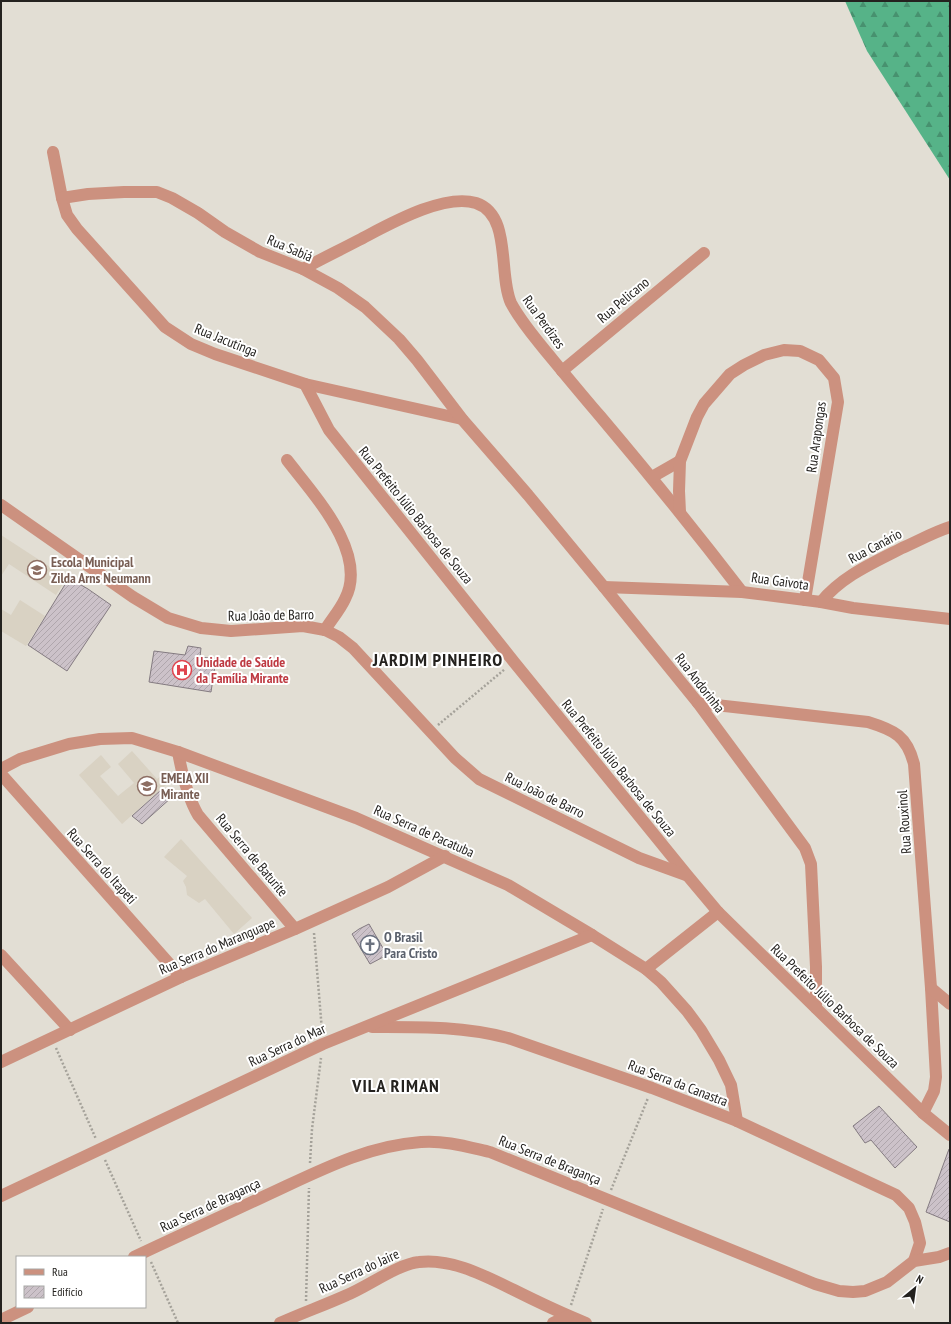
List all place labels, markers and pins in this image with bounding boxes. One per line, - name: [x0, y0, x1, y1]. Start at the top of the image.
- place label: Escola Municipal Zilda Arns Neumann: [51, 553, 151, 587]
- school or university icon: Escola Municipal Zilda Arns Neumann: [26, 559, 48, 581]
- place label: Unidade de Saúde da Família Mirante: [196, 653, 289, 687]
- hospital icon: Unidade de Saúde da Família Mirante: [171, 659, 193, 681]
- place label: EMEIA XII Mirante: [161, 769, 209, 803]
- school or university icon: EMEIA XII Mirante: [136, 775, 158, 797]
- place label: O Brasil Para Cristo: [384, 928, 437, 962]
- church icon: O Brasil Para Cristo: [359, 934, 381, 956]

